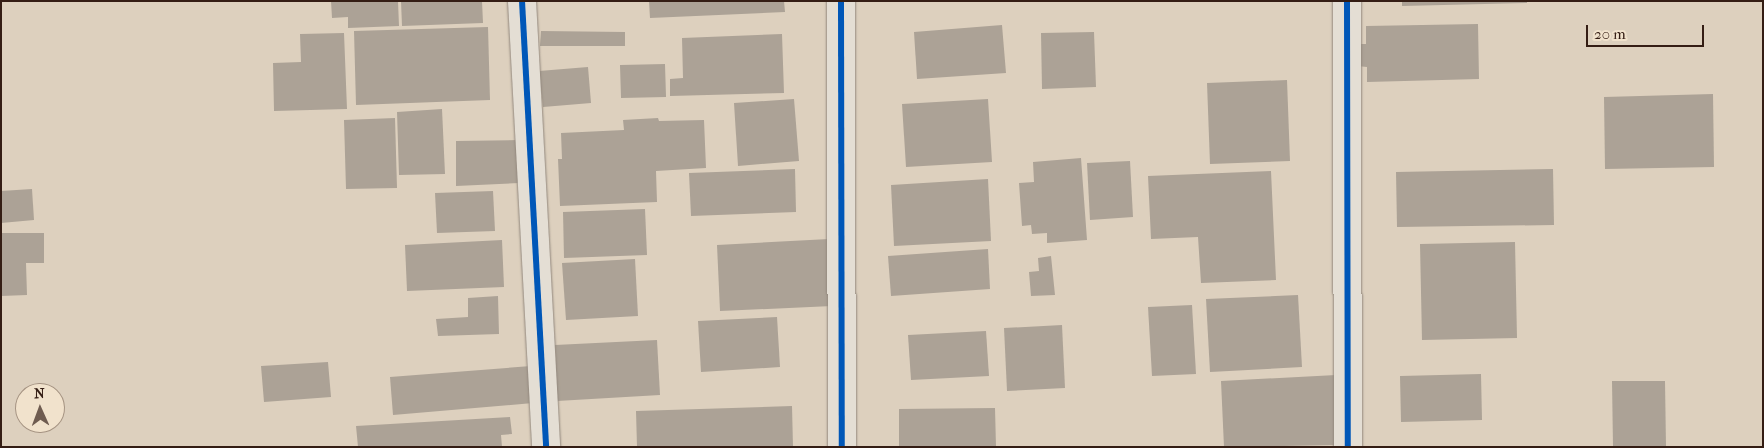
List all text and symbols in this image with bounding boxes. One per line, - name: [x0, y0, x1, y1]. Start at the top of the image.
- scale bar: [1589, 15, 1706, 47]
- text: 20 m: [1594, 25, 1626, 43]
- north arrow: [15, 383, 65, 433]
- text: N: [34, 385, 45, 402]

